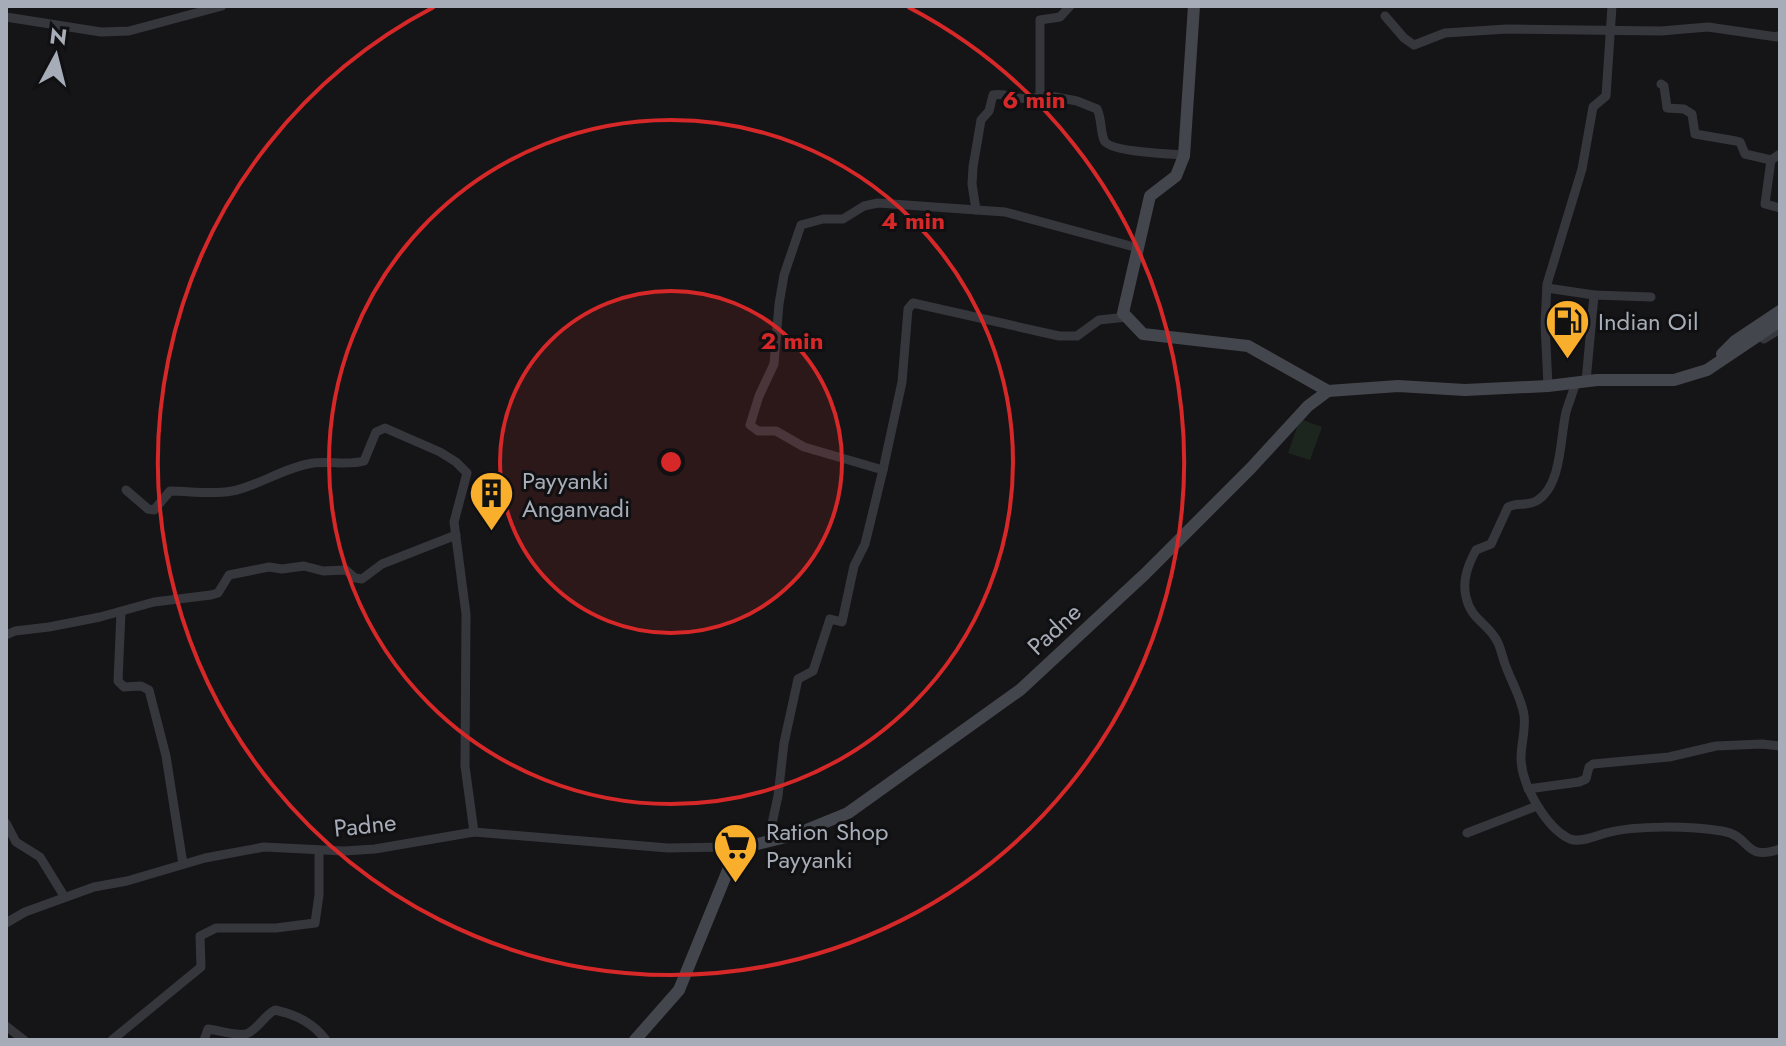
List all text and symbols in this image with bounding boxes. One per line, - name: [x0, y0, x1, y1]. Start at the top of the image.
- north arrow: [16, 16, 96, 96]
- text: N: [48, 19, 69, 53]
- text: 6 min: [1002, 82, 1066, 117]
- text: 4 min: [881, 203, 945, 238]
- fuel station icon: Indian Oil: [1543, 297, 1591, 360]
- place label: Indian Oil: [1598, 304, 1698, 339]
- text: 2 min: [760, 323, 824, 358]
- centre of rings: [657, 448, 685, 476]
- place label: Payyanki Anganvadi: [522, 463, 630, 526]
- building icon: Payyanki Anganvadi: [467, 470, 515, 533]
- street label: Padne: [1019, 595, 1089, 663]
- street label: Padne: [332, 804, 398, 846]
- place label: Ration Shop Payyanki: [766, 814, 888, 877]
- supermarket icon: Ration Shop Payyanki: [711, 821, 759, 884]

